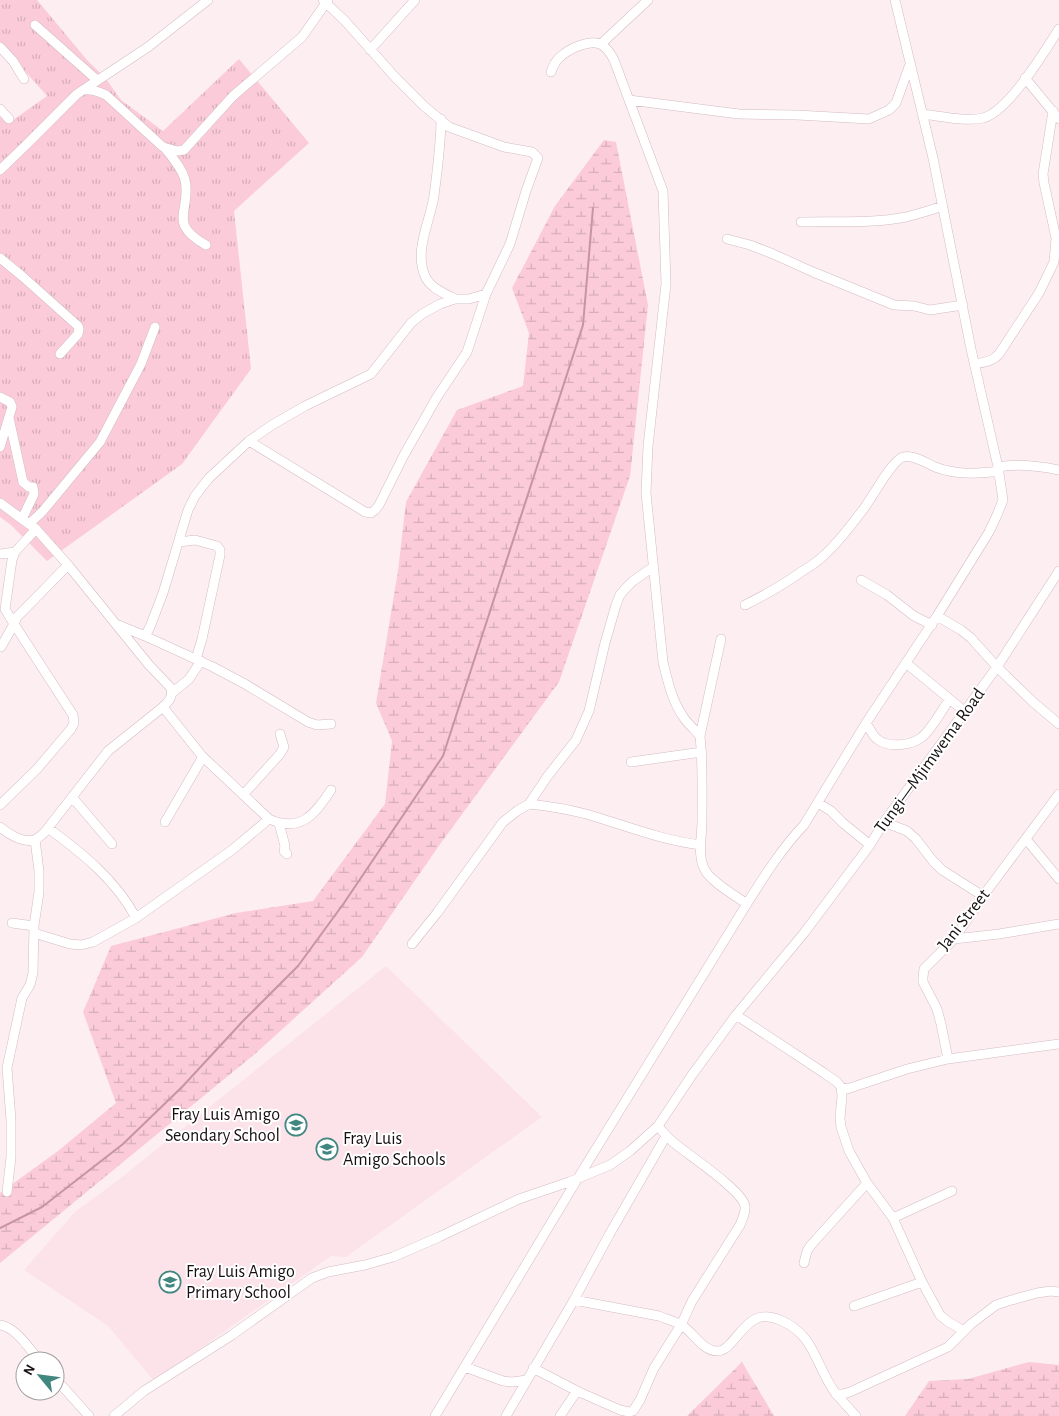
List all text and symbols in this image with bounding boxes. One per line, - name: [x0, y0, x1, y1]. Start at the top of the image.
- street label: Tungi—Mjimwema Road: [872, 685, 988, 837]
- street label: Jani Street: [935, 886, 994, 954]
- place label: Fray Luis Amigo Seondary School: [165, 1106, 280, 1145]
- school or university icon: Fray Luis Amigo Seondary School: [284, 1113, 308, 1137]
- place label: Fray Luis Amigo Schools: [343, 1130, 446, 1169]
- school or university icon: Fray Luis Amigo Schools: [315, 1137, 339, 1161]
- place label: Fray Luis Amigo Primary School: [186, 1263, 295, 1302]
- school or university icon: Fray Luis Amigo Primary School: [158, 1270, 182, 1294]
- north arrow: [15, 1351, 65, 1401]
- text: N: [21, 1363, 38, 1378]

